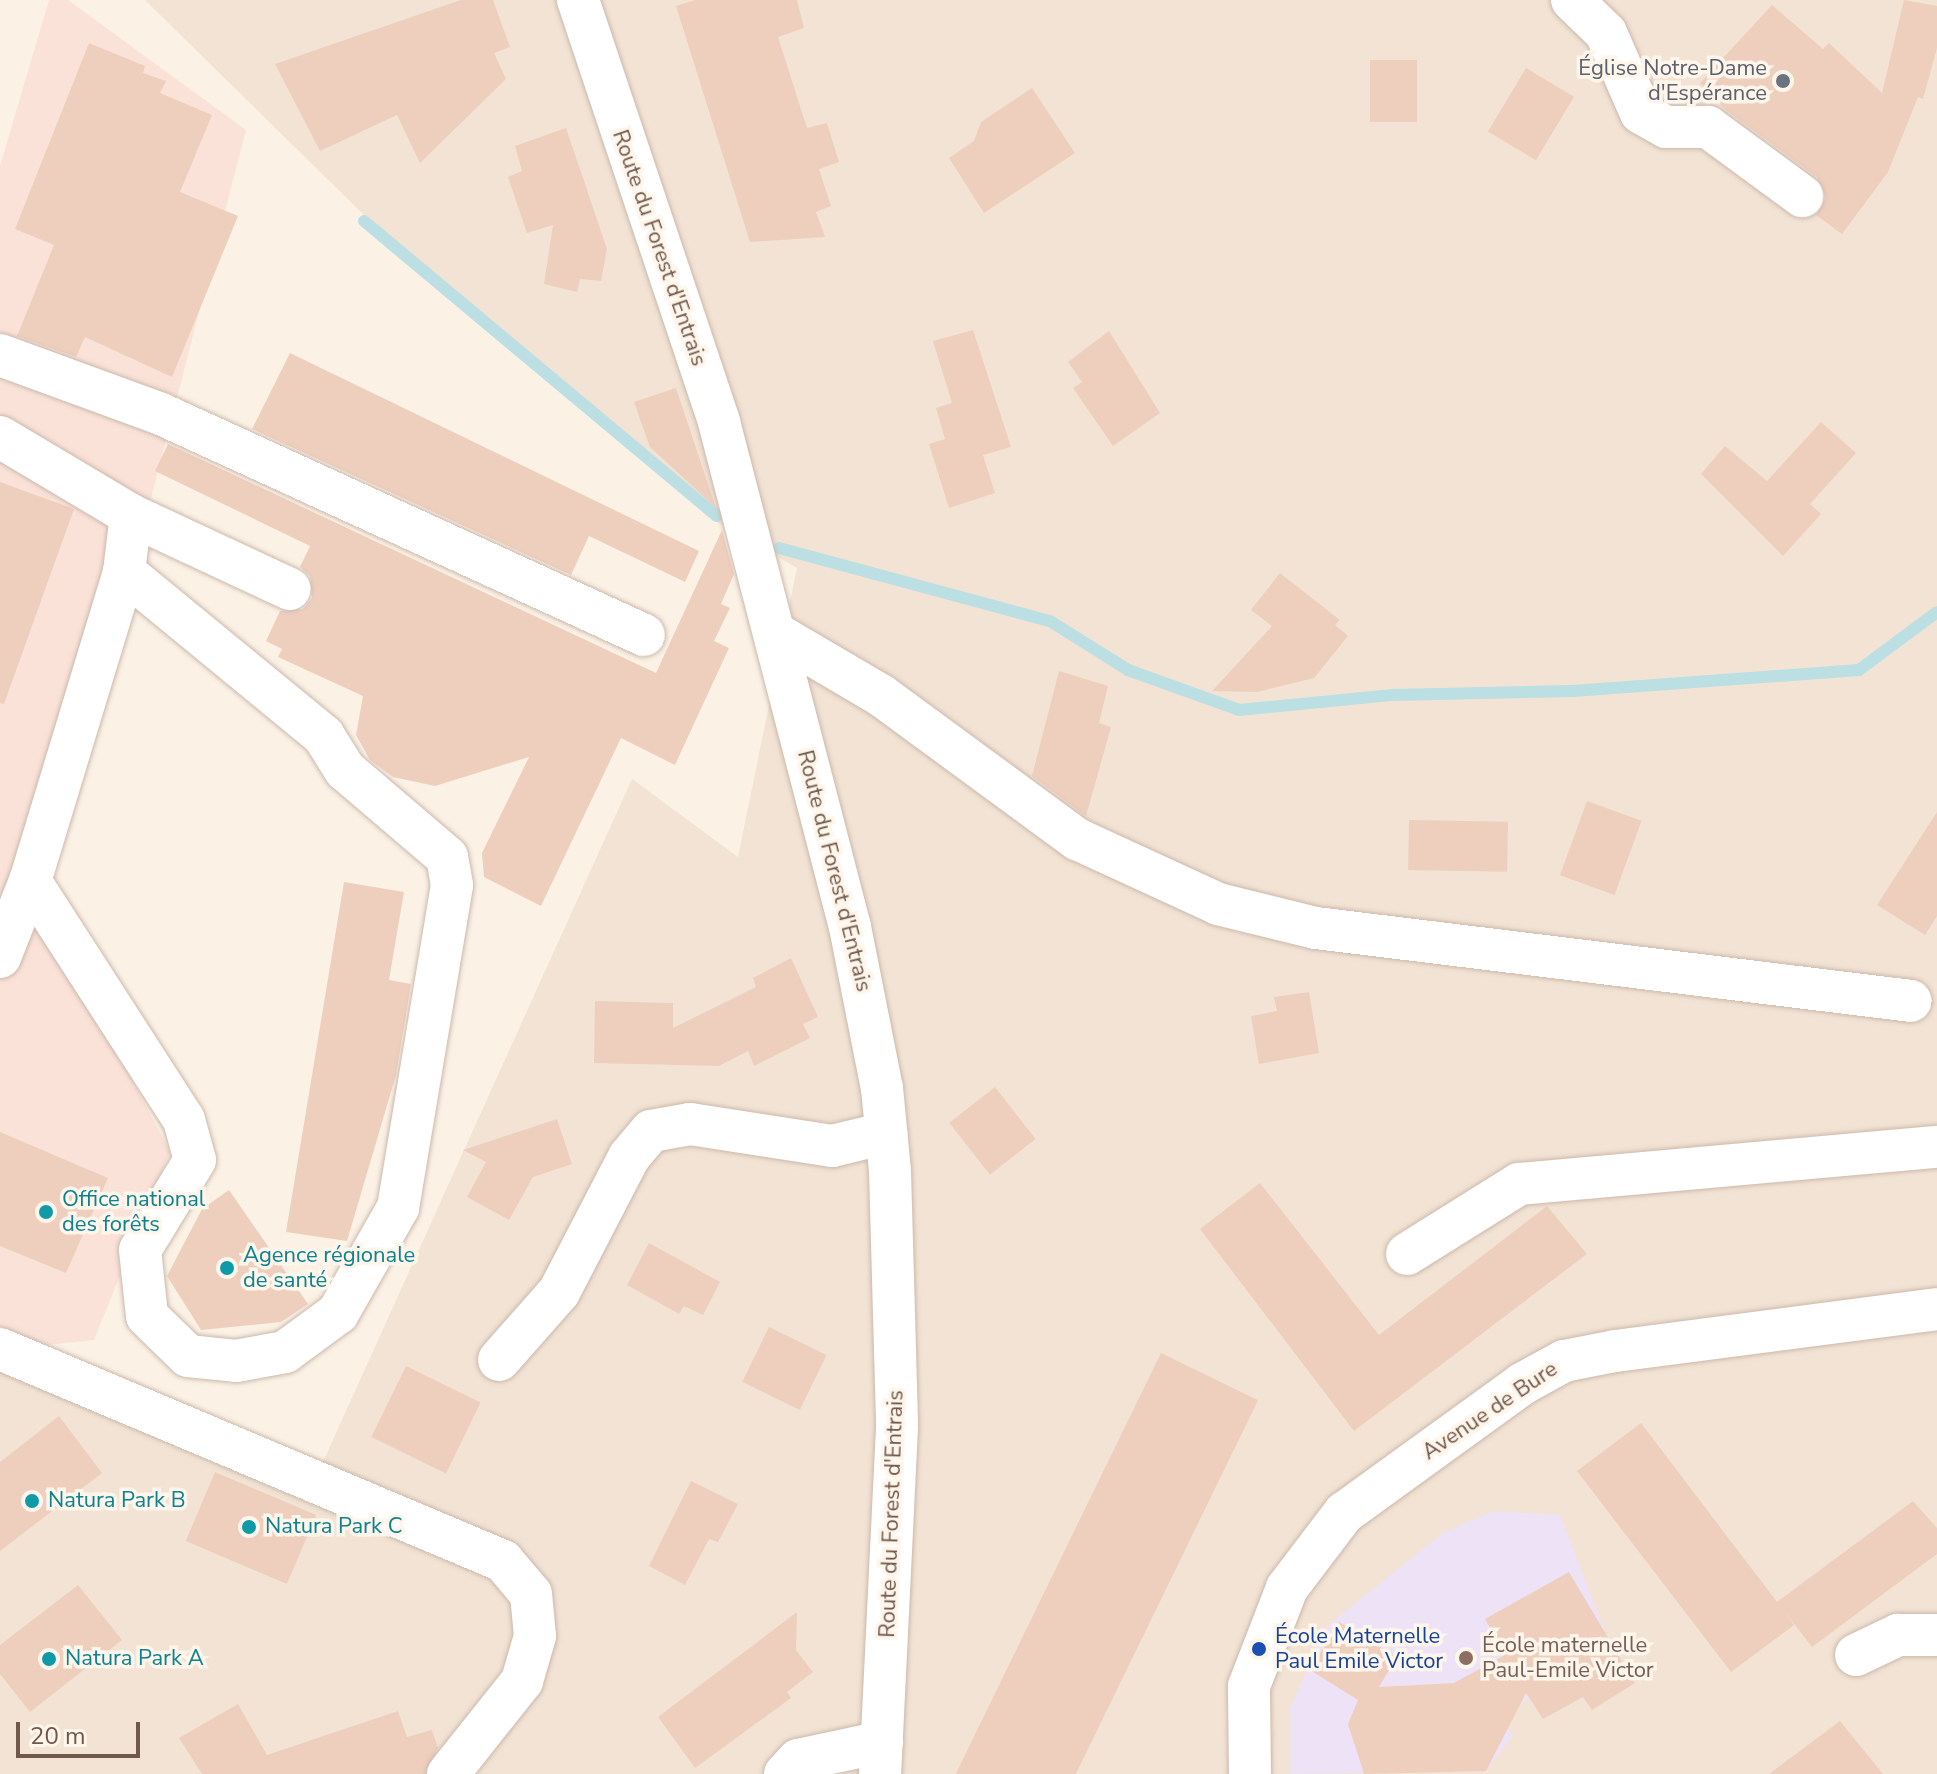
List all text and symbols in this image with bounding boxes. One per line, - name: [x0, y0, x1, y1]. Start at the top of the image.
- place label: Église Notre-Dame d'Espérance: [1578, 55, 1767, 106]
- marker: Église Notre-Dame d'Espérance: [1774, 72, 1792, 90]
- street label: Route du Forest d'Entrais: [606, 127, 712, 369]
- street label: Route du Forest d'Entrais: [791, 748, 877, 994]
- place label: Office national des forêts: [62, 1186, 205, 1238]
- marker: Office national des forêts: [37, 1203, 55, 1221]
- place label: Agence régionale de santé: [243, 1242, 415, 1294]
- marker: Agence régionale de santé: [218, 1259, 236, 1277]
- street label: Avenue de Bure: [1417, 1356, 1563, 1466]
- street label: Route du Forest d'Entrais: [874, 1390, 910, 1638]
- place label: Natura Park B: [48, 1488, 186, 1514]
- marker: Natura Park B: [23, 1492, 41, 1510]
- place label: Natura Park C: [265, 1514, 402, 1540]
- marker: Natura Park C: [240, 1518, 258, 1536]
- place label: École Maternelle Paul Emile Victor: [1275, 1623, 1443, 1674]
- place label: École maternelle Paul-Emile Victor: [1482, 1632, 1654, 1684]
- marker: École Maternelle Paul Emile Victor: [1250, 1640, 1268, 1658]
- place label: Natura Park A: [65, 1646, 204, 1672]
- marker: École maternelle Paul-Emile Victor: [1457, 1649, 1475, 1667]
- marker: Natura Park A: [40, 1650, 58, 1668]
- scale bar: [20, 1706, 144, 1756]
- text: 20 m: [30, 1720, 86, 1752]

